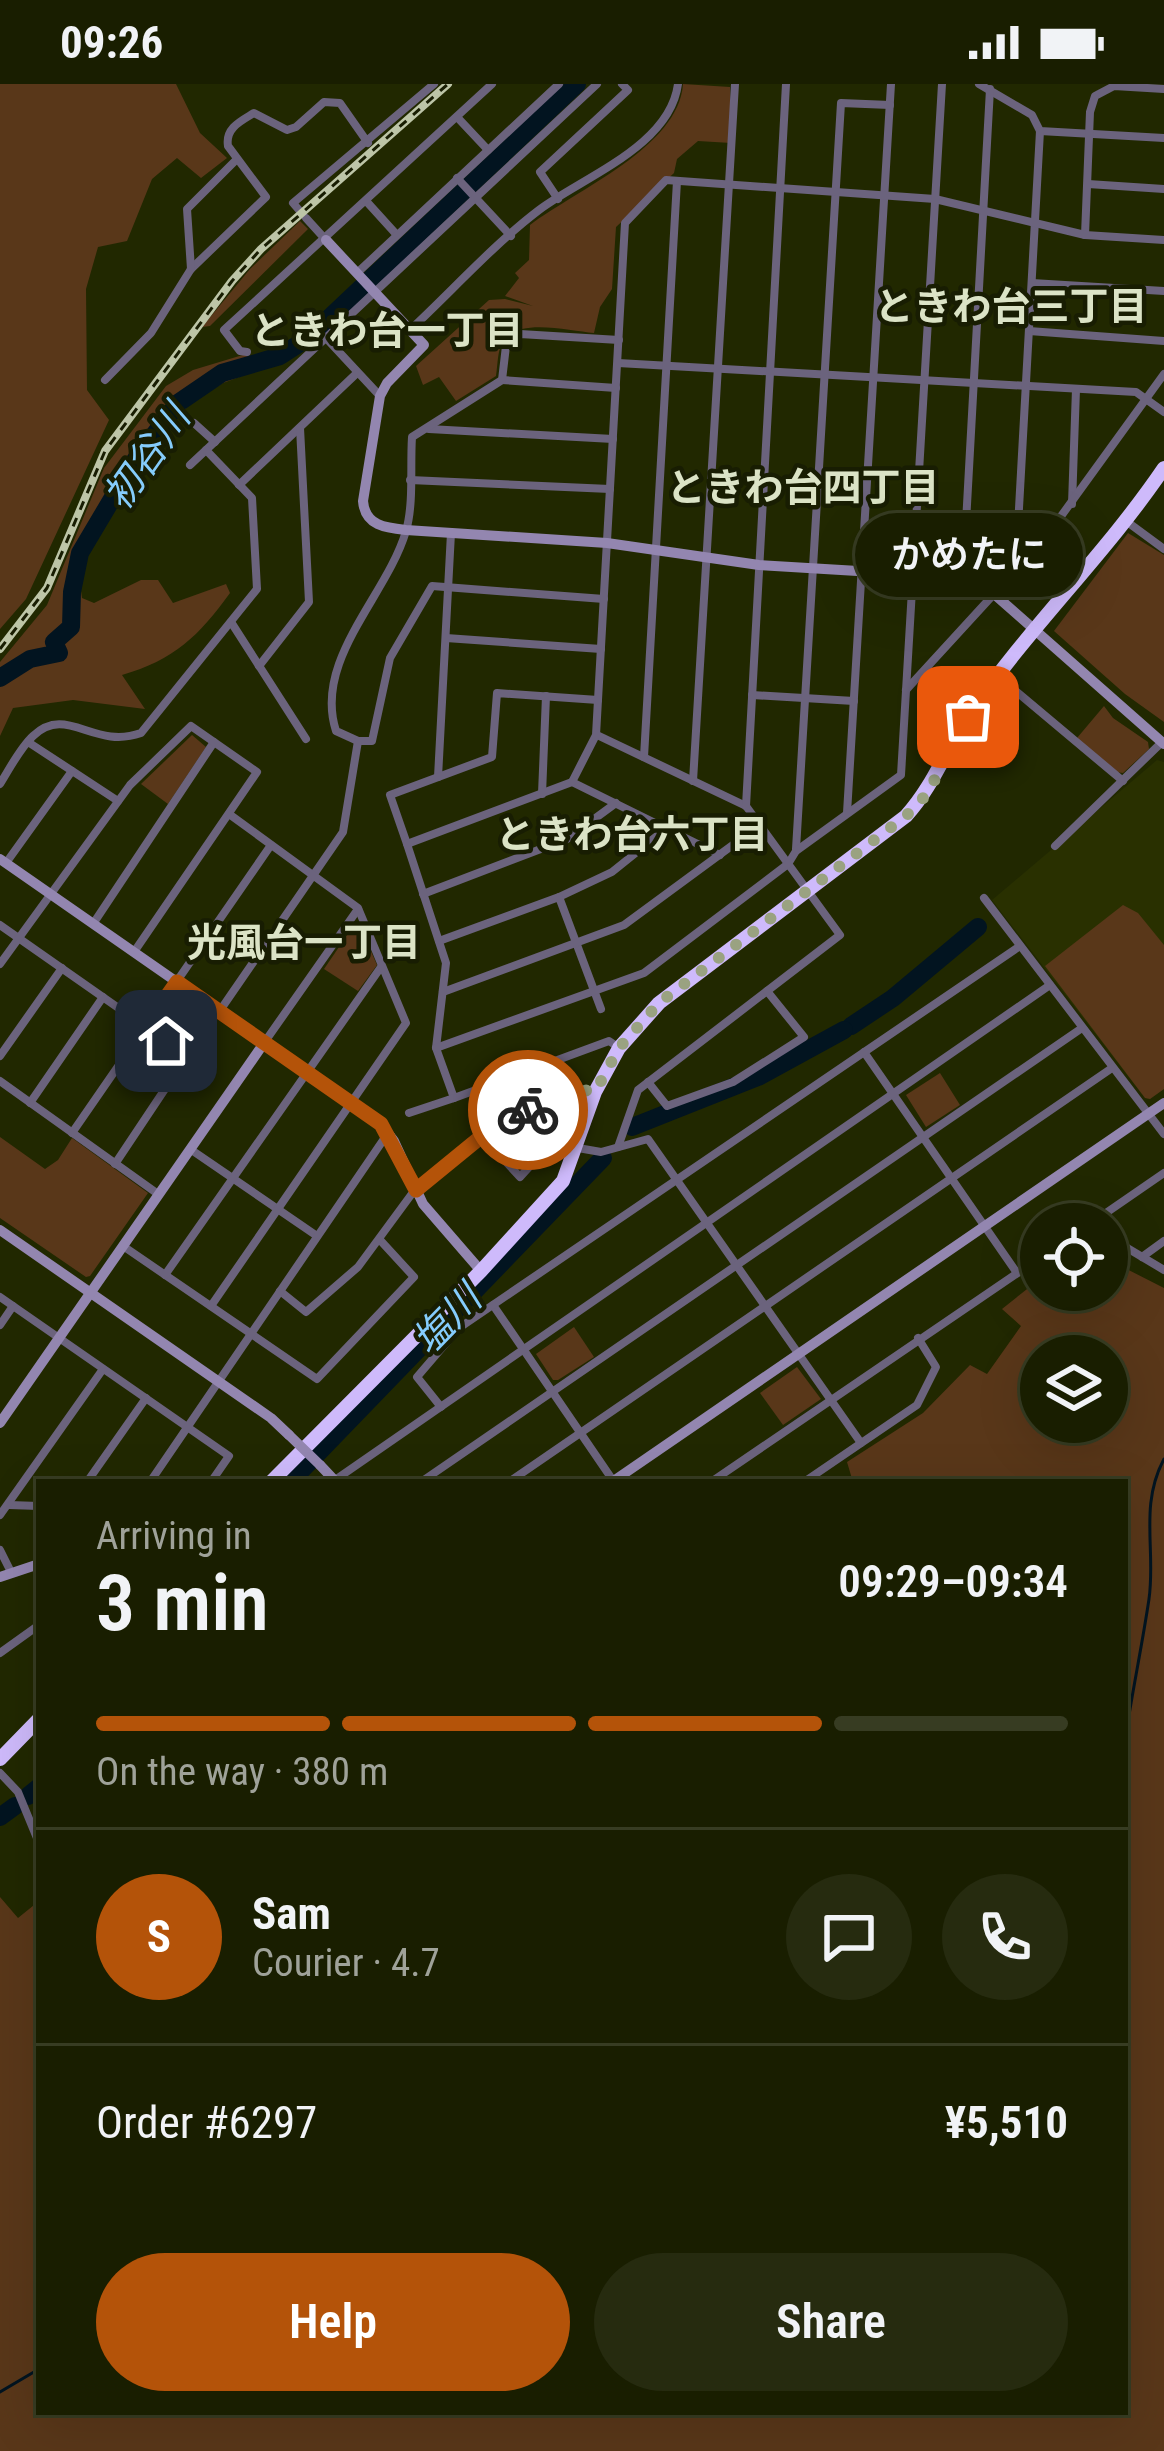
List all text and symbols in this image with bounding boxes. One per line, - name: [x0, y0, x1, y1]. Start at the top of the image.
- text: 09:26: [60, 16, 163, 69]
- district label: ときわ台三丁目: [874, 284, 1148, 330]
- district label: ときわ台一丁目: [250, 308, 524, 354]
- water label: 初谷川: [95, 393, 202, 518]
- district label: ときわ台四丁目: [666, 465, 940, 511]
- callout: かめたに: [854, 513, 1082, 597]
- text: かめたに: [891, 532, 1047, 578]
- pin: [917, 666, 1019, 768]
- icon: bag: [935, 684, 1001, 750]
- district label: ときわ台六丁目: [495, 812, 769, 858]
- district label: 光風台一丁目: [187, 920, 421, 966]
- pin: [115, 990, 217, 1092]
- icon: home: [133, 1008, 199, 1074]
- courier: [468, 1050, 588, 1170]
- icon: bike: [495, 1077, 561, 1143]
- map controls: [1020, 1203, 1128, 1443]
- button: locate: [1020, 1203, 1128, 1311]
- water label: 塩川: [403, 1273, 493, 1364]
- button: layers: [1020, 1335, 1128, 1443]
- text: Arriving in: [96, 1513, 252, 1559]
- text: 09:29–09:34: [838, 1555, 1068, 1608]
- text: 3 min: [96, 1558, 269, 1649]
- text: On the way · 380 m: [96, 1749, 388, 1795]
- button: chat: [786, 1874, 912, 2000]
- button: phone: [942, 1874, 1068, 2000]
- text: Sam: [252, 1887, 331, 1940]
- text: S: [147, 1910, 171, 1963]
- text: Courier · 4.7: [252, 1940, 440, 1986]
- text: Order #6297: [96, 2096, 317, 2149]
- text: ¥5,510: [945, 2096, 1068, 2149]
- button: Help: [96, 2253, 570, 2391]
- button: Share: [594, 2253, 1068, 2391]

